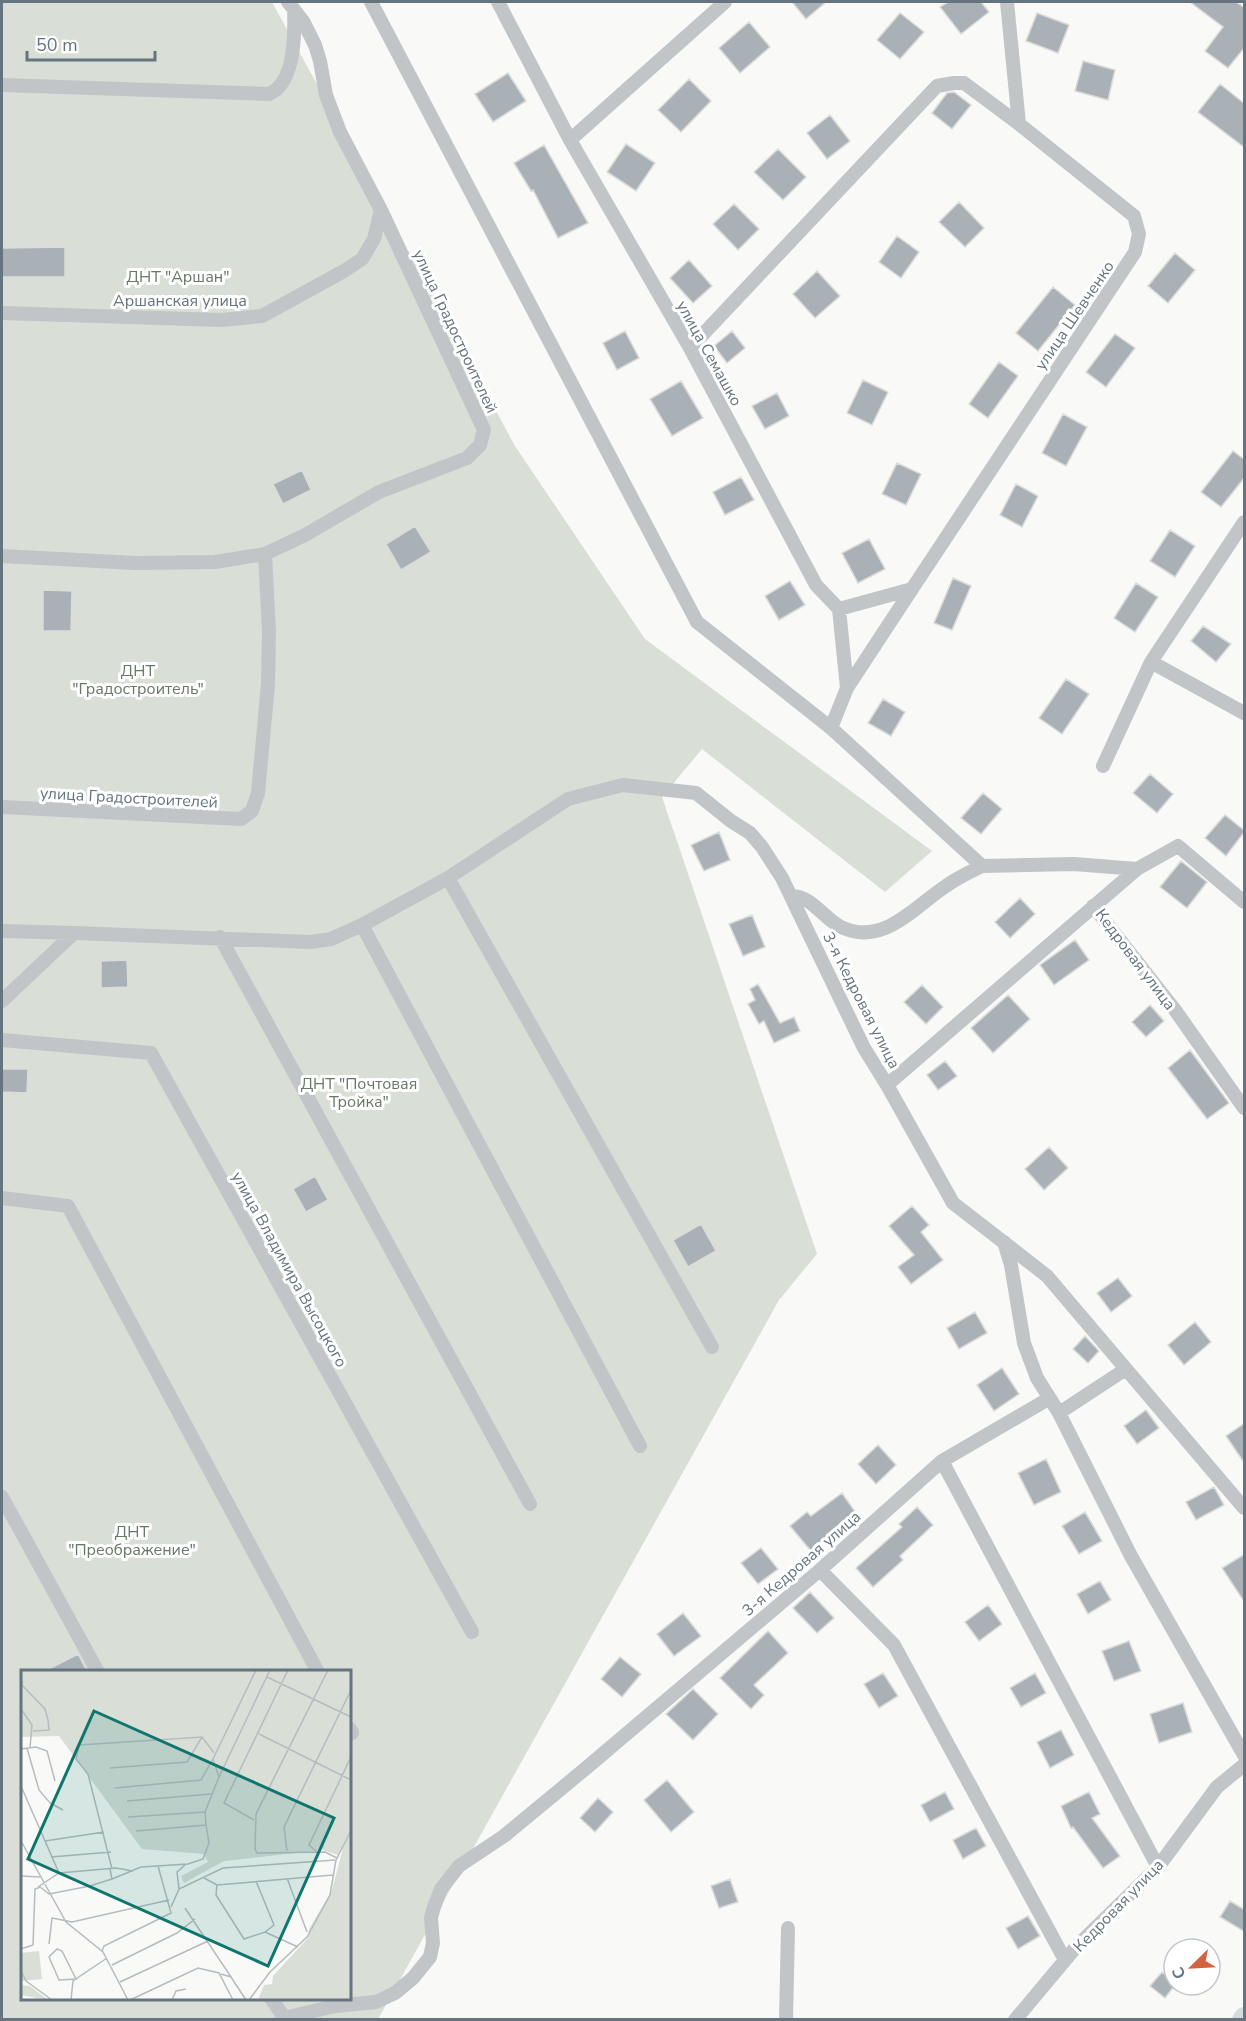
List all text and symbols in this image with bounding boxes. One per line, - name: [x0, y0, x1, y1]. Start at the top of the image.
- scale bar: [27, 24, 154, 62]
- text: 50 m: [36, 33, 78, 57]
- street label: улица Градостроителей: [407, 246, 503, 417]
- street label: улица Шевченко: [1030, 257, 1120, 375]
- park label: ДНТ "Аршан": [127, 266, 229, 288]
- street label: Аршанская улица: [113, 290, 247, 312]
- street label: улица Семашко: [671, 297, 747, 410]
- park label: ДНТ "Градостроитель": [72, 660, 204, 700]
- street label: улица Градостроителей: [39, 782, 219, 814]
- street label: Кедровая улица: [1090, 904, 1181, 1015]
- street label: 3-я Кедровая улица: [817, 928, 905, 1073]
- park label: ДНТ "Почтовая Тройка": [301, 1073, 417, 1113]
- street label: улица Владимира Высоцкого: [226, 1168, 352, 1371]
- street label: 3-я Кедровая улица: [738, 1506, 866, 1621]
- park label: ДНТ "Преображение": [68, 1521, 196, 1561]
- inset map: [21, 1670, 351, 2000]
- street label: Кедровая улица: [1069, 1854, 1169, 1957]
- north arrow: [1162, 1937, 1222, 1997]
- text: С: [1167, 1963, 1191, 1982]

